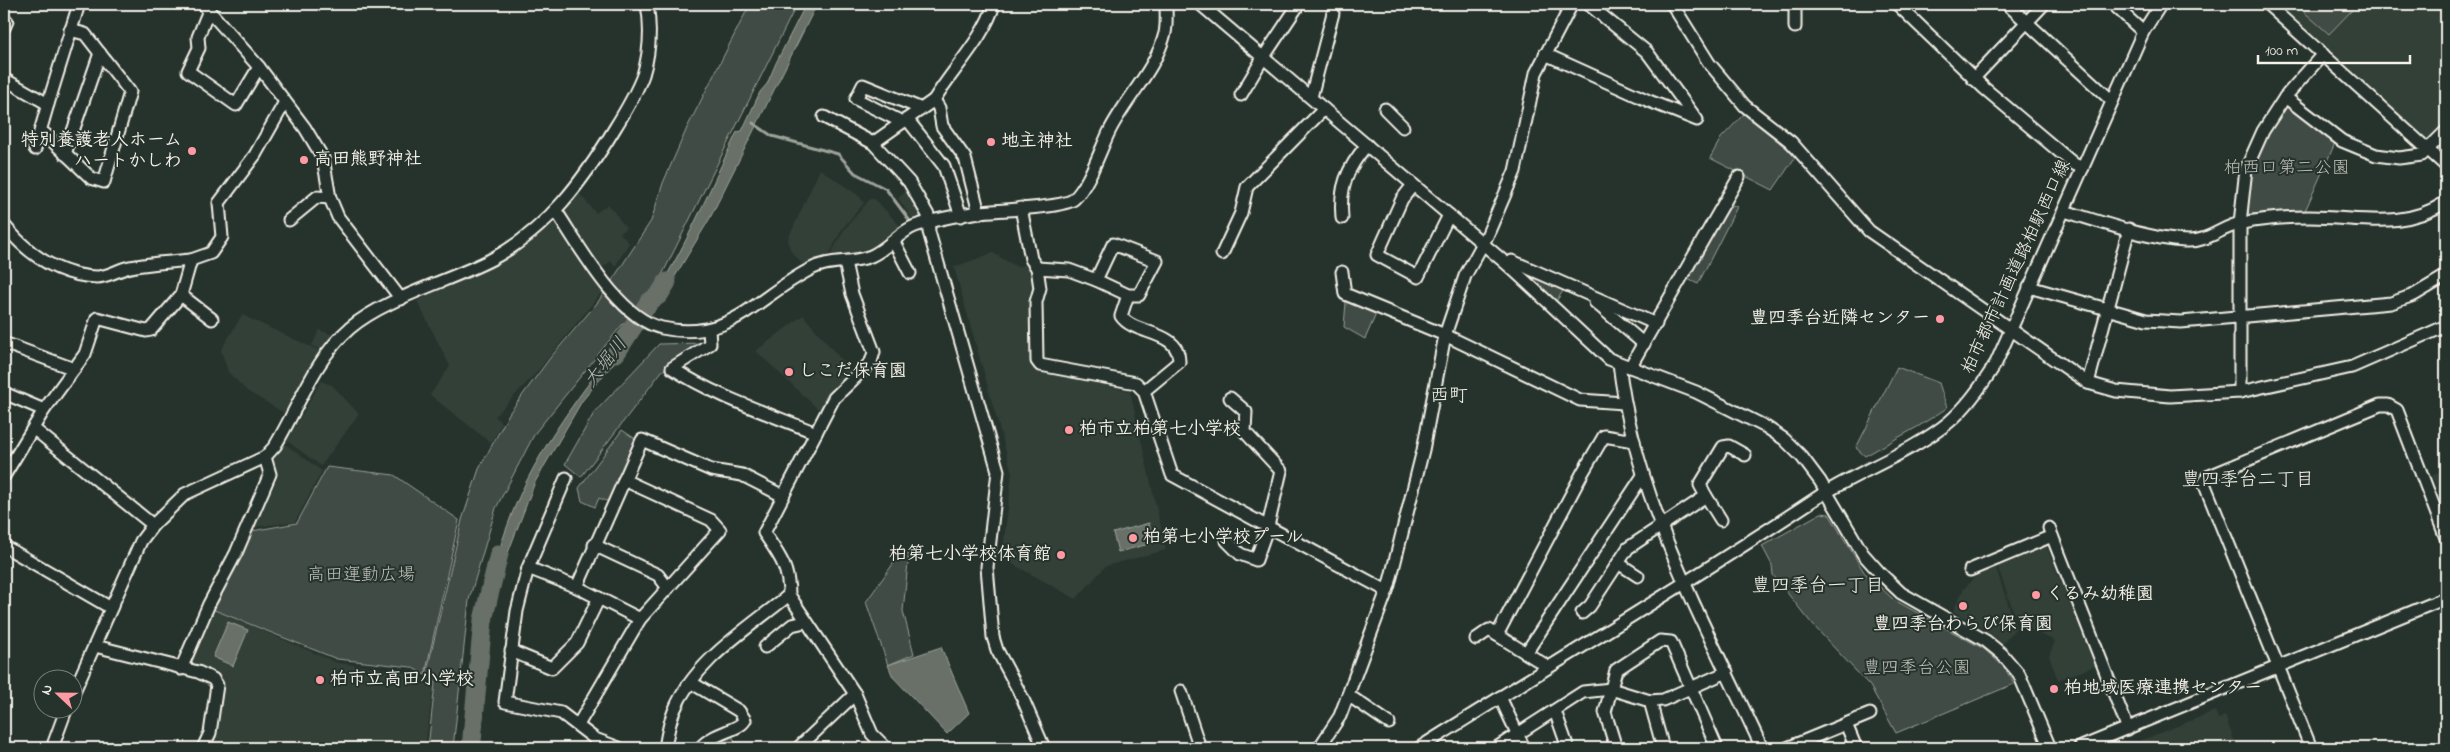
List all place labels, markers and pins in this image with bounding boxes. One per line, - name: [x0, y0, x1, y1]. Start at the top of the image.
- place label: 特別養護老人ホーム ハートかしわ: [21, 128, 182, 175]
- place label: 地主神社: [1001, 129, 1073, 155]
- marker: 地主神社: [985, 136, 997, 148]
- marker: 特別養護老人ホーム ハートかしわ: [186, 145, 198, 157]
- place label: 高田熊野神社: [314, 147, 422, 173]
- marker: 高田熊野神社: [298, 154, 310, 166]
- place label: 豊四季台近隣センター: [1750, 306, 1930, 332]
- marker: 豊四季台近隣センター: [1934, 313, 1946, 325]
- place label: しこだ保育園: [799, 359, 907, 385]
- marker: しこだ保育園: [783, 366, 795, 378]
- place label: 柏市立柏第七小学校: [1079, 417, 1241, 443]
- marker: 柏市立柏第七小学校: [1063, 424, 1075, 436]
- place label: 柏第七小学校プール: [1143, 525, 1303, 551]
- marker: 柏第七小学校プール: [1127, 532, 1139, 544]
- place label: 柏第七小学校体育館: [889, 542, 1051, 568]
- marker: 柏第七小学校体育館: [1055, 549, 1067, 561]
- place label: くるみ幼稚園: [2046, 582, 2154, 608]
- marker: くるみ幼稚園: [2030, 589, 2042, 601]
- marker: 豊四季台わらび保育園: [1957, 600, 1969, 612]
- place label: 豊四季台わらび保育園: [1873, 612, 2053, 638]
- place label: 柏市立高田小学校: [330, 667, 474, 693]
- marker: 柏市立高田小学校: [314, 674, 326, 686]
- place label: 柏地域医療連携センター: [2064, 676, 2262, 702]
- marker: 柏地域医療連携センター: [2048, 683, 2060, 695]

